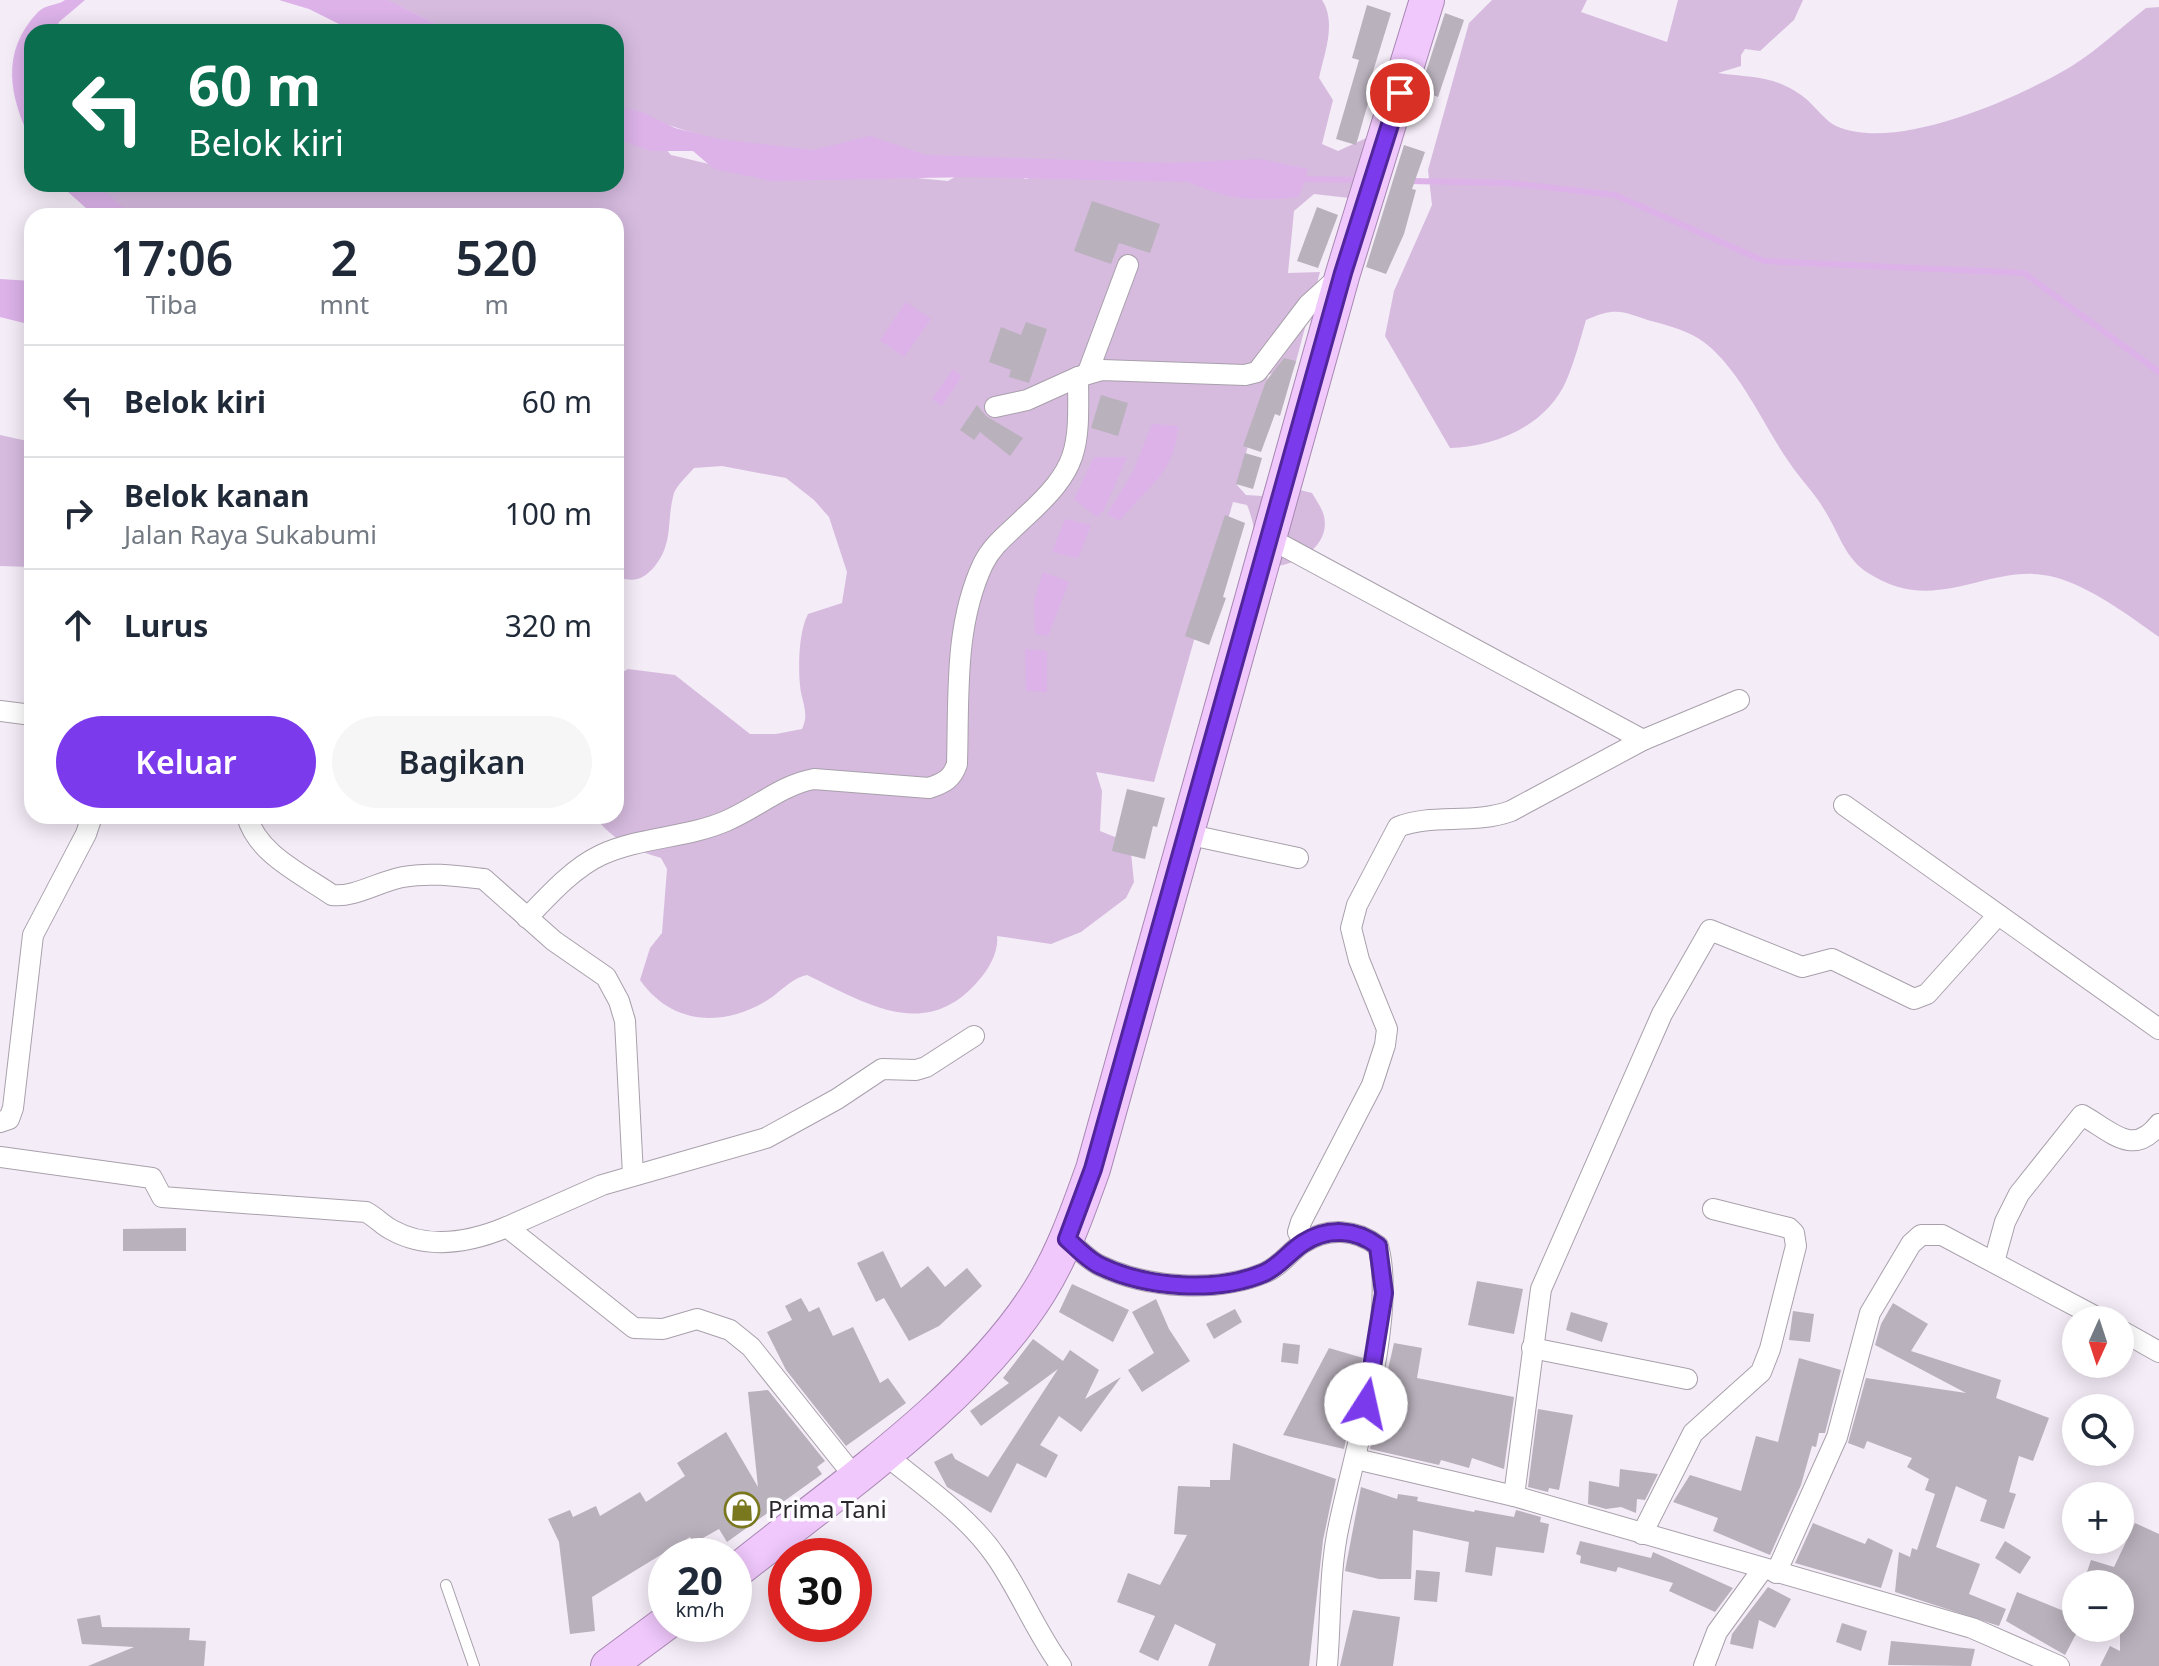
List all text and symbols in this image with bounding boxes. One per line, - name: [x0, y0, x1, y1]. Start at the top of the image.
- text: 60 m: [188, 46, 321, 122]
- icon: left: [56, 56, 160, 160]
- pin: [1366, 59, 1434, 127]
- icon: arrive: [1378, 71, 1422, 115]
- text: Belok kiri: [188, 118, 344, 167]
- text: 17:06: [110, 225, 233, 290]
- text: 2: [331, 225, 358, 290]
- text: 520: [455, 225, 538, 290]
- text: Tiba: [146, 286, 198, 322]
- text: mnt: [319, 286, 369, 322]
- text: m: [484, 286, 509, 322]
- icon: left: [56, 379, 100, 423]
- text: Belok kiri: [124, 381, 266, 422]
- text: 60 m: [522, 381, 592, 422]
- text: Belok kanan: [124, 475, 310, 516]
- icon: right: [56, 491, 100, 535]
- text: 100 m: [505, 493, 592, 534]
- text: Jalan Raya Sukabumi: [124, 516, 377, 552]
- icon: ahead: [56, 603, 100, 647]
- text: Lurus: [124, 605, 208, 646]
- text: 320 m: [505, 605, 592, 646]
- button: Keluar: [56, 716, 316, 808]
- button: Bagikan: [332, 716, 592, 808]
- north arrow: [2062, 1306, 2134, 1378]
- map controls: [2062, 1306, 2134, 1642]
- position arrow: [1324, 1362, 1408, 1446]
- button: search: [2062, 1394, 2134, 1466]
- button: +: [2062, 1482, 2134, 1554]
- shop icon: Prima Tani: [723, 1491, 761, 1529]
- place label: Prima Tani: [768, 1492, 887, 1525]
- speed limit sign: 30: [768, 1538, 872, 1642]
- text: 20: [677, 1552, 723, 1607]
- button: −: [2062, 1570, 2134, 1642]
- text: km/h: [675, 1596, 725, 1623]

